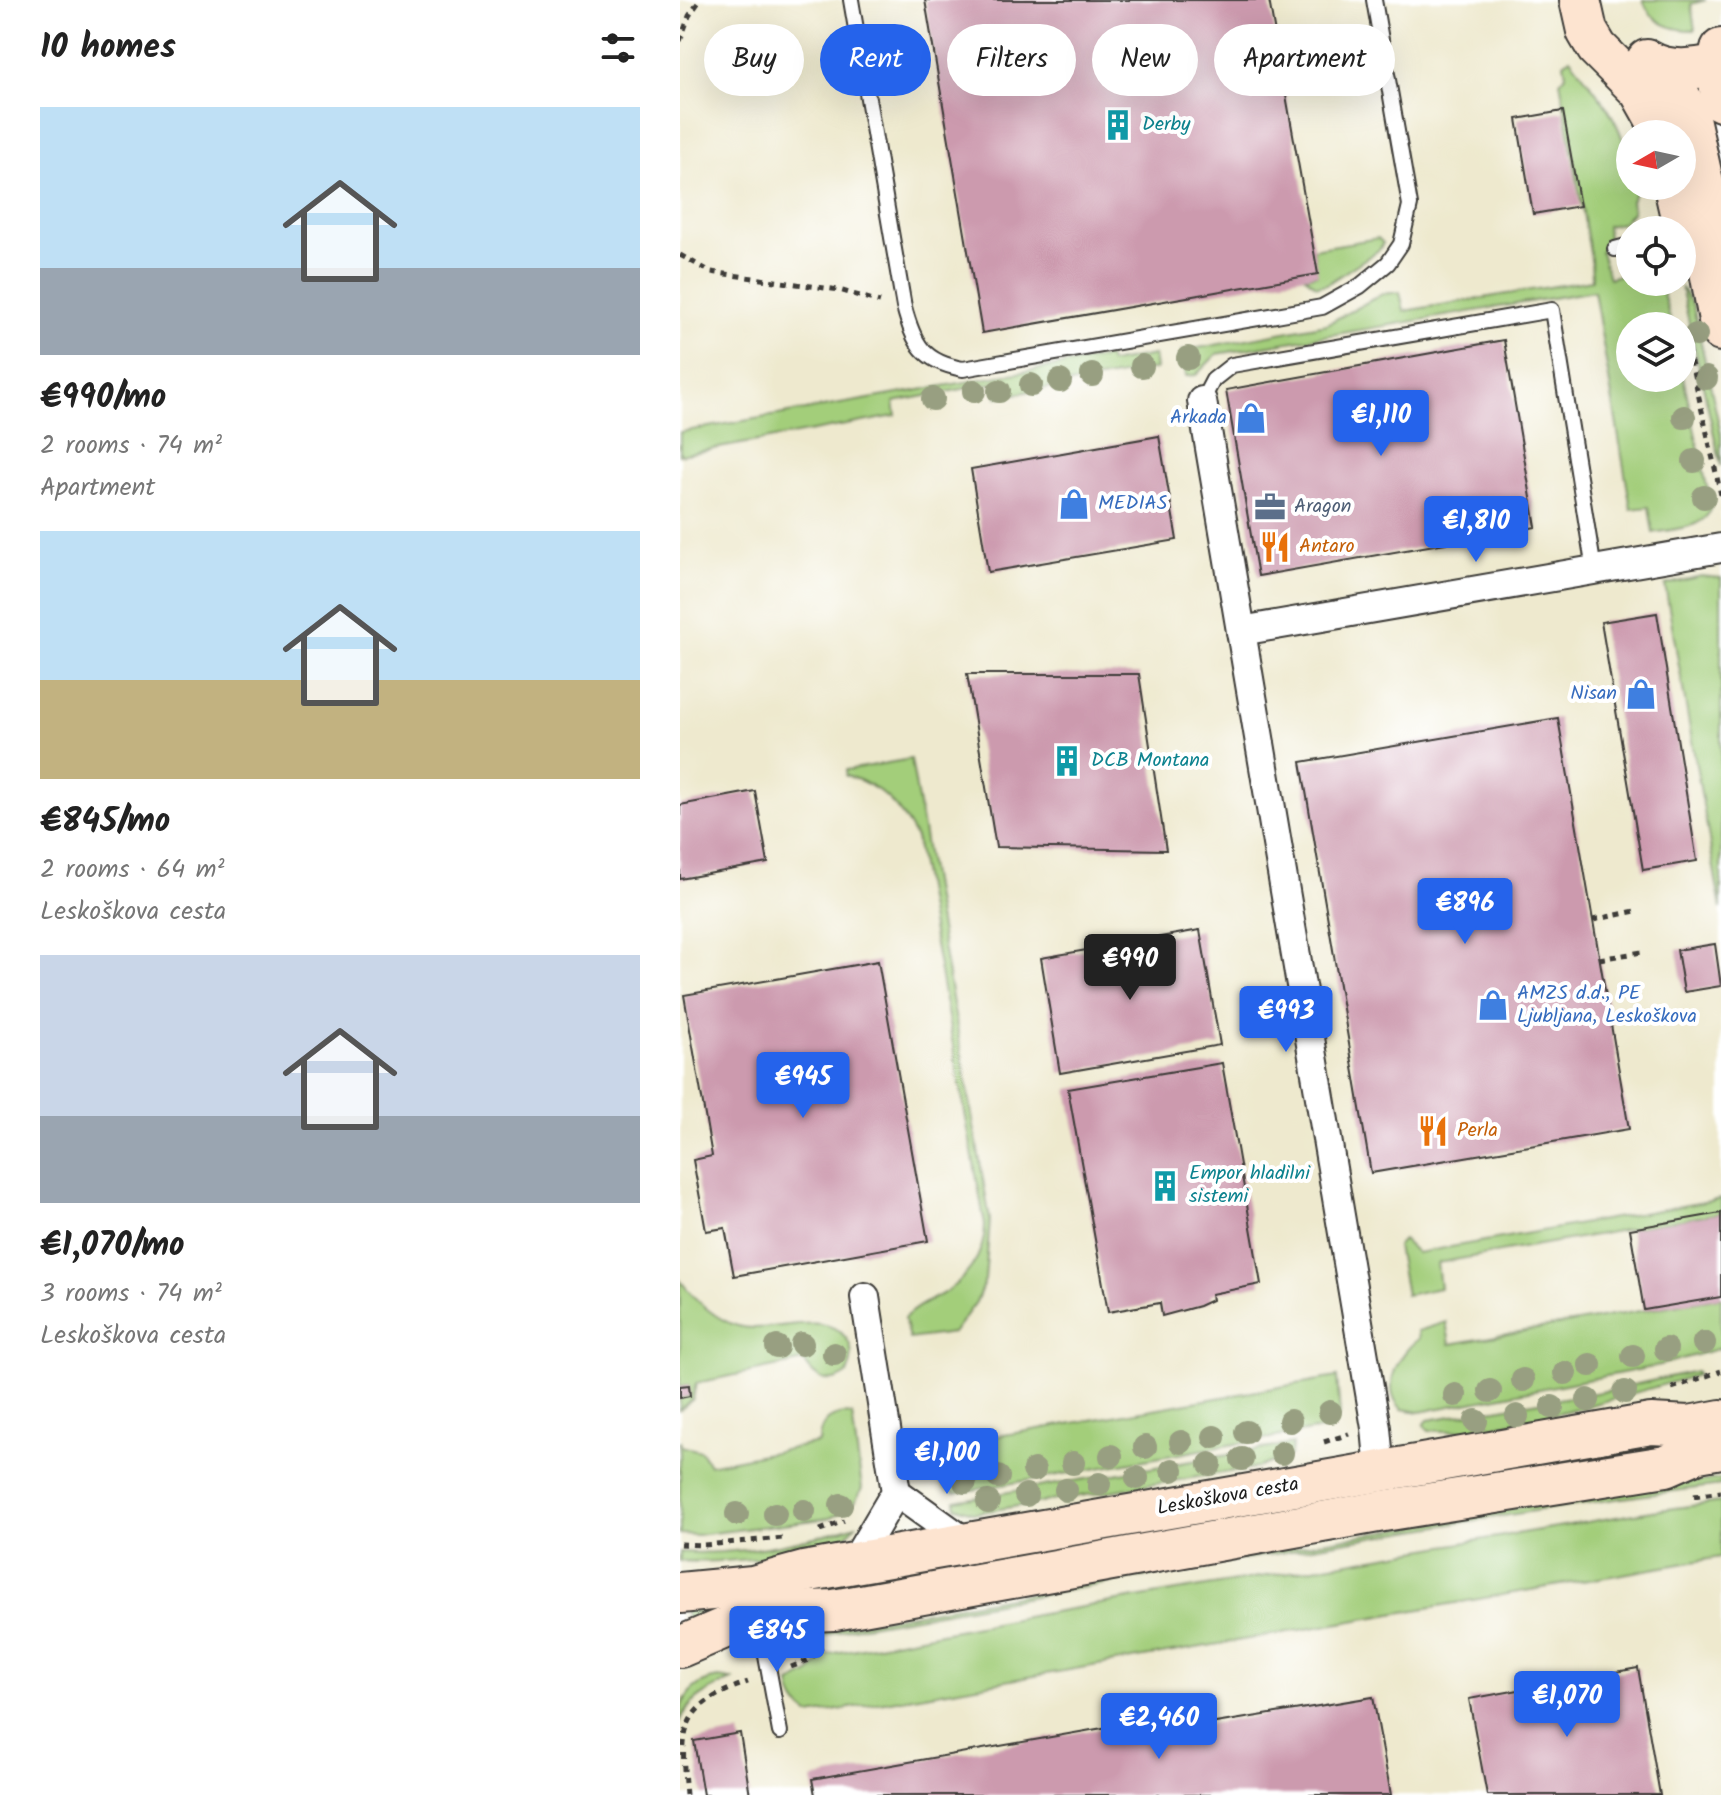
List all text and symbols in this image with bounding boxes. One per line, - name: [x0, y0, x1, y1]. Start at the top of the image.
- text: 10 homes: [40, 21, 176, 75]
- chip: Buy: [704, 24, 804, 96]
- chip: Rent: [820, 24, 931, 96]
- chip: Filters: [947, 24, 1076, 96]
- chip: New: [1092, 24, 1198, 96]
- chip: Apartment: [1214, 24, 1395, 96]
- icon: filters: [596, 26, 640, 70]
- building icon: Derby: [1101, 108, 1135, 142]
- place label: Derby: [1142, 109, 1191, 141]
- north arrow: [1616, 120, 1696, 200]
- map controls: [1616, 120, 1696, 392]
- icon: home: [268, 159, 412, 303]
- button: locate: [1616, 216, 1696, 296]
- button: layers: [1616, 312, 1696, 392]
- text: €990/mo: [40, 371, 166, 425]
- pin: €1,110: [1316, 390, 1446, 458]
- text: €1,110: [1351, 395, 1411, 437]
- shop icon: Arkada: [1234, 401, 1268, 435]
- place label: Arkada: [1170, 402, 1227, 434]
- text: 2 rooms · 74 m²: [40, 425, 222, 467]
- text: Apartment: [40, 467, 155, 509]
- shop icon: MEDIAS: [1057, 487, 1091, 521]
- place label: MEDIAS: [1098, 488, 1168, 520]
- office icon: Aragon: [1253, 490, 1287, 524]
- place label: Aragon: [1294, 491, 1351, 523]
- pin: €1,810: [1411, 496, 1541, 564]
- text: €1,810: [1442, 501, 1510, 543]
- restaurant icon: Antaro: [1258, 530, 1292, 564]
- place label: Antaro: [1299, 531, 1355, 563]
- icon: home: [268, 583, 412, 727]
- shop icon: Nisan: [1624, 677, 1658, 711]
- place label: Nisan: [1570, 678, 1617, 710]
- building icon: DCB Montana: [1050, 744, 1084, 778]
- place label: DCB Montana: [1091, 745, 1209, 777]
- text: €845/mo: [40, 795, 170, 849]
- text: 2 rooms · 64 m²: [40, 849, 224, 891]
- pin: €896: [1418, 878, 1512, 946]
- text: €896: [1435, 883, 1495, 925]
- text: Leskoškova cesta: [40, 891, 226, 933]
- pin: €990: [1083, 934, 1177, 1002]
- text: €990: [1102, 939, 1158, 981]
- place label: AMZS d.d., PE Ljubljana, Leskoškova: [1517, 978, 1697, 1033]
- pin: €993: [1239, 986, 1333, 1054]
- shop icon: AMZS d.d., PE Ljubljana, Leskoškova: [1476, 988, 1510, 1022]
- text: €993: [1257, 991, 1315, 1033]
- icon: home: [268, 1007, 412, 1151]
- pin: €945: [756, 1052, 850, 1120]
- text: €945: [775, 1057, 831, 1099]
- restaurant icon: Perla: [1416, 1114, 1450, 1148]
- place label: Perla: [1457, 1115, 1498, 1147]
- place label: Empor hladilni sistemi: [1189, 1158, 1311, 1213]
- building icon: Empor hladilni sistemi: [1148, 1169, 1182, 1203]
- text: €1,070/mo: [40, 1219, 185, 1273]
- text: 3 rooms · 74 m²: [40, 1273, 222, 1315]
- text: Leskoškova cesta: [40, 1315, 226, 1357]
- pin: €1,100: [882, 1428, 1012, 1496]
- text: €1,100: [914, 1433, 980, 1475]
- street label: Leskoškova cesta: [1155, 1469, 1301, 1525]
- pin: €845: [730, 1606, 824, 1674]
- text: €845: [747, 1611, 807, 1653]
- pin: €1,070: [1502, 1671, 1632, 1739]
- text: €1,070: [1532, 1676, 1602, 1718]
- pin: €2,460: [1094, 1693, 1224, 1761]
- text: €2,460: [1119, 1698, 1199, 1740]

